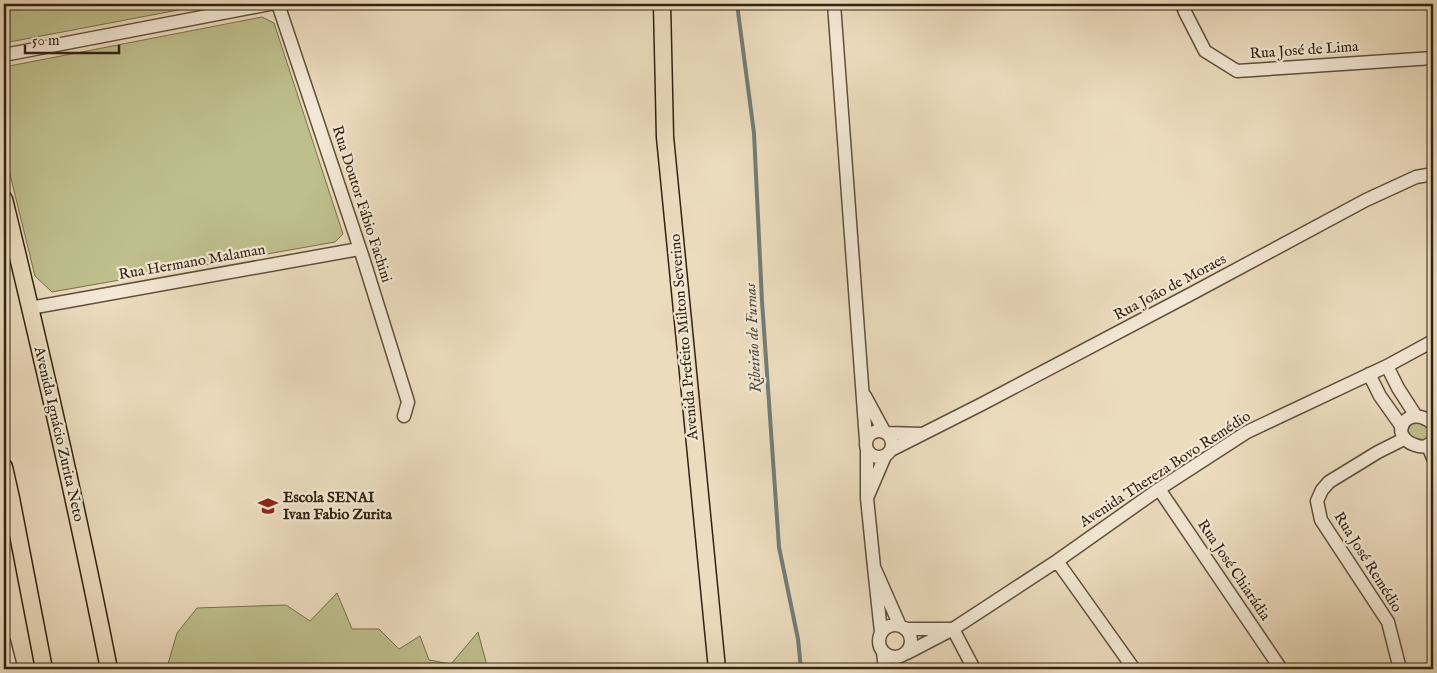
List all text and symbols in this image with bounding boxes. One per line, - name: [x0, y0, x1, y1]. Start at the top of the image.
- scale bar: [25, 22, 119, 54]
- text: 50 m: [32, 31, 60, 50]
- street label: Rua José de Lima: [1249, 37, 1360, 63]
- street label: Rua Doutor Fábio Fachini: [328, 123, 396, 285]
- street label: Avenida Prefeito Milton Severino: [666, 233, 703, 442]
- street label: Rua Hermano Malaman: [117, 240, 267, 284]
- street label: Rua João de Moraes: [1110, 249, 1230, 325]
- water label: Ribeirão de Furnas: [741, 282, 767, 393]
- street label: Avenida Ignácio Zurita Neto: [29, 344, 88, 523]
- street label: Avenida Thereza Bovo Remédio: [1075, 406, 1254, 532]
- place label: Escola SENAI Ivan Fabio Zurita: [283, 488, 392, 524]
- school or university icon: Escola SENAI Ivan Fabio Zurita: [257, 495, 279, 517]
- street label: Rua José Remédio: [1330, 508, 1406, 616]
- street label: Rua José Chiarádia: [1193, 516, 1275, 625]

